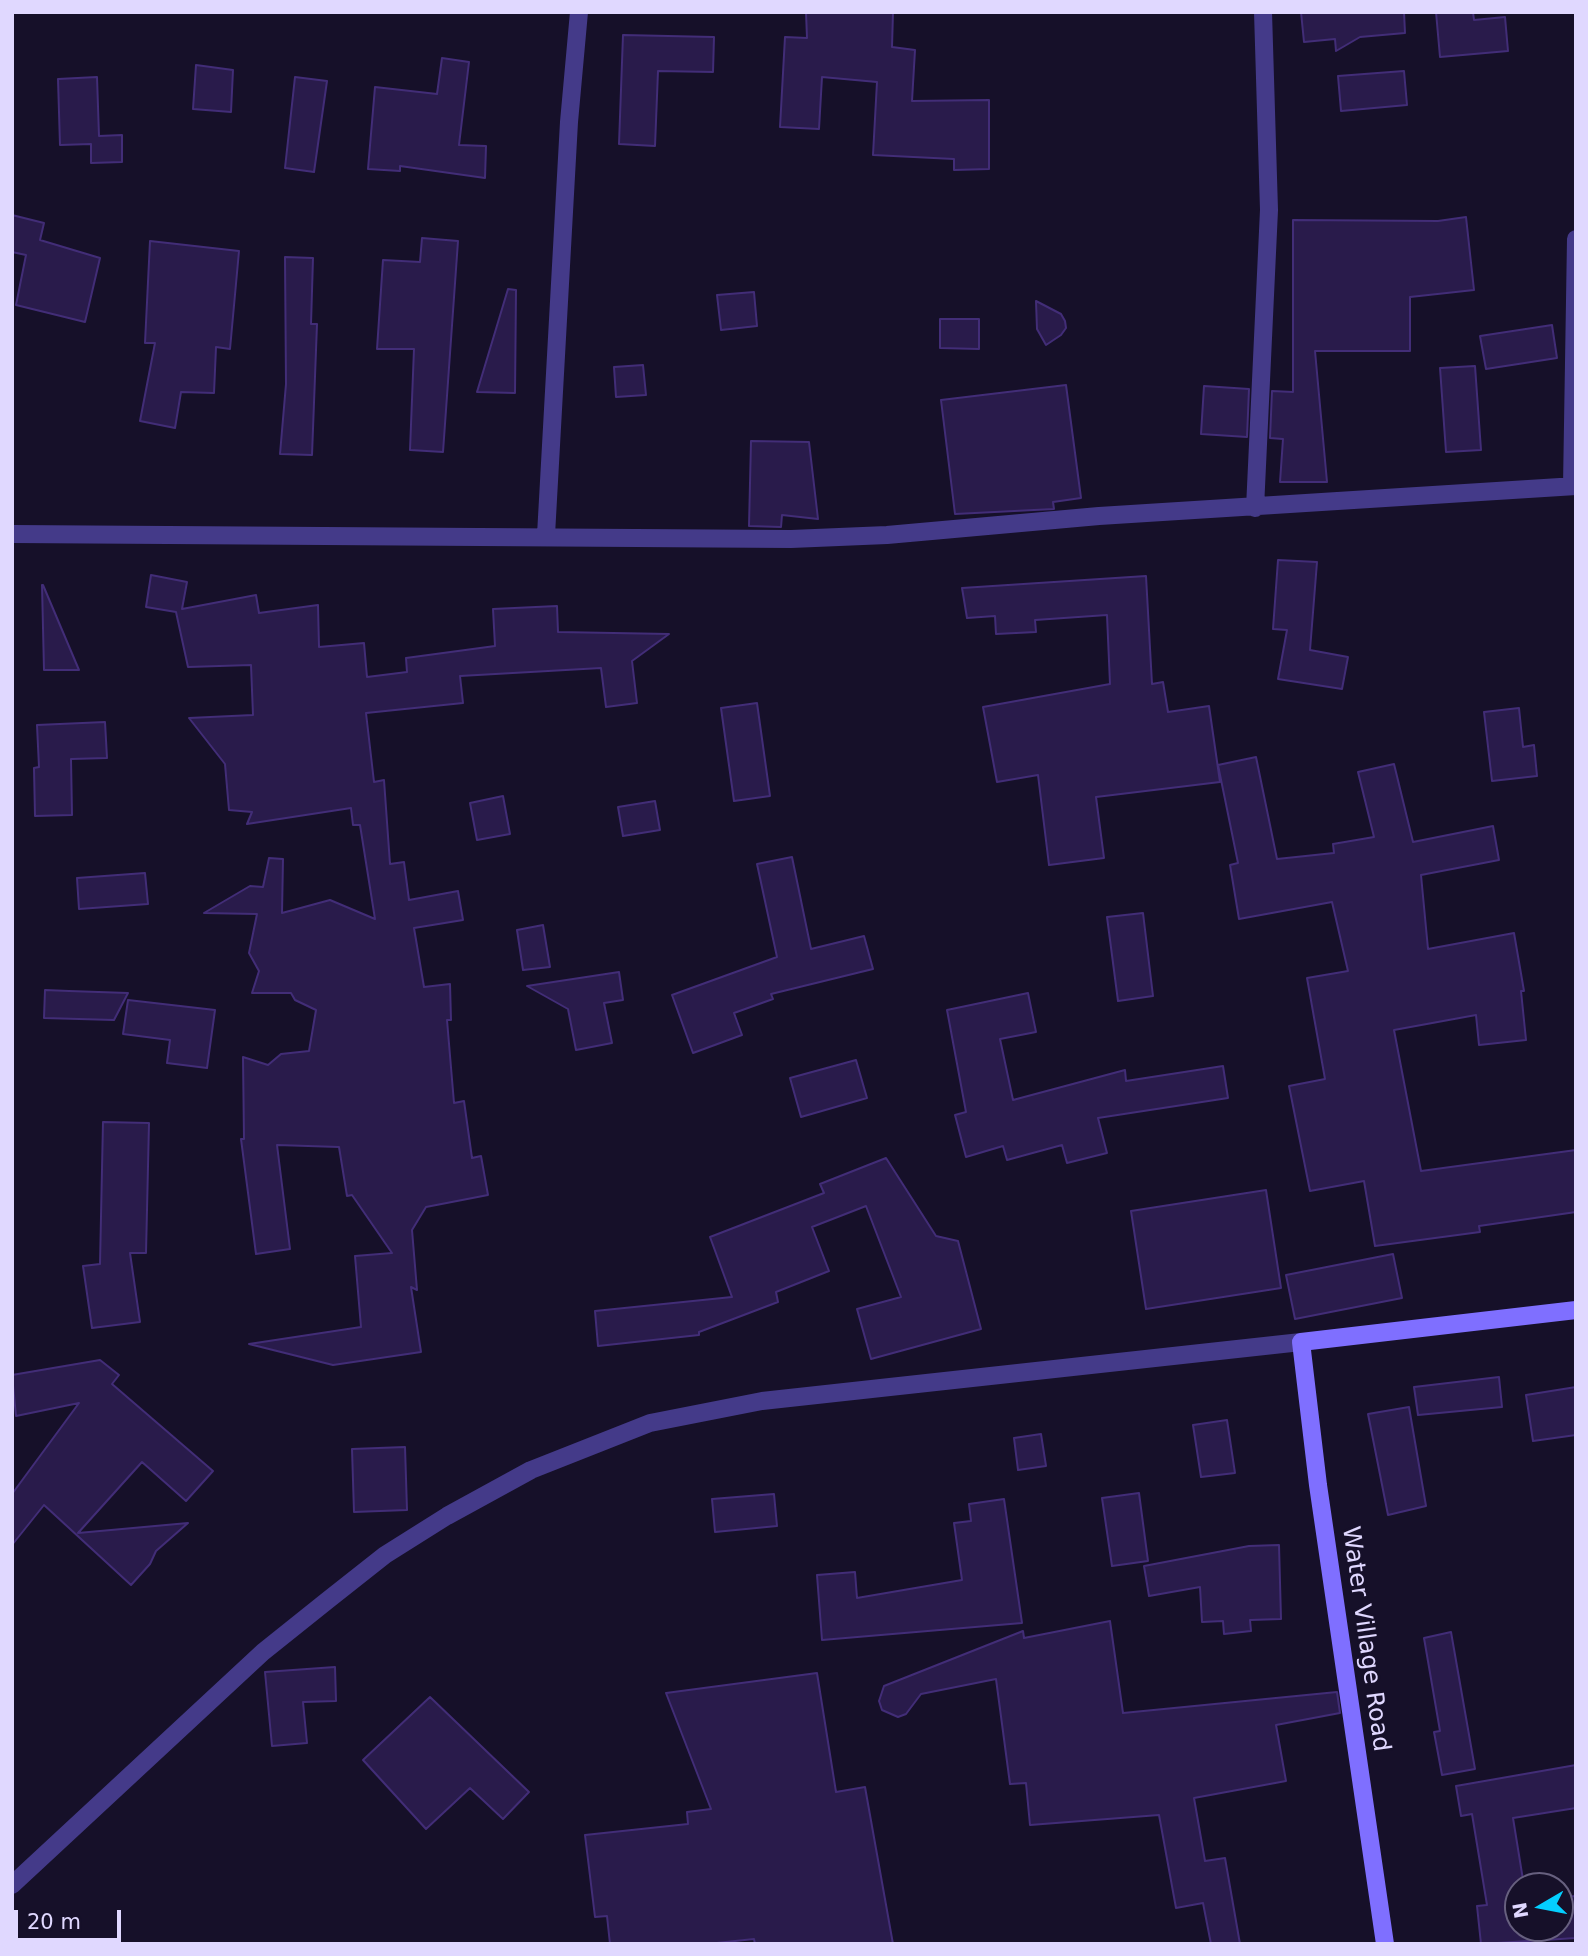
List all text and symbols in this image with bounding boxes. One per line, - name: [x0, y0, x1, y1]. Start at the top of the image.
- street label: Water Village Road: [1335, 1525, 1395, 1753]
- north arrow: [1504, 1872, 1574, 1942]
- scale bar: [18, 1896, 124, 1940]
- text: N: [1508, 1901, 1533, 1920]
- text: 20 m: [27, 1910, 81, 1934]

